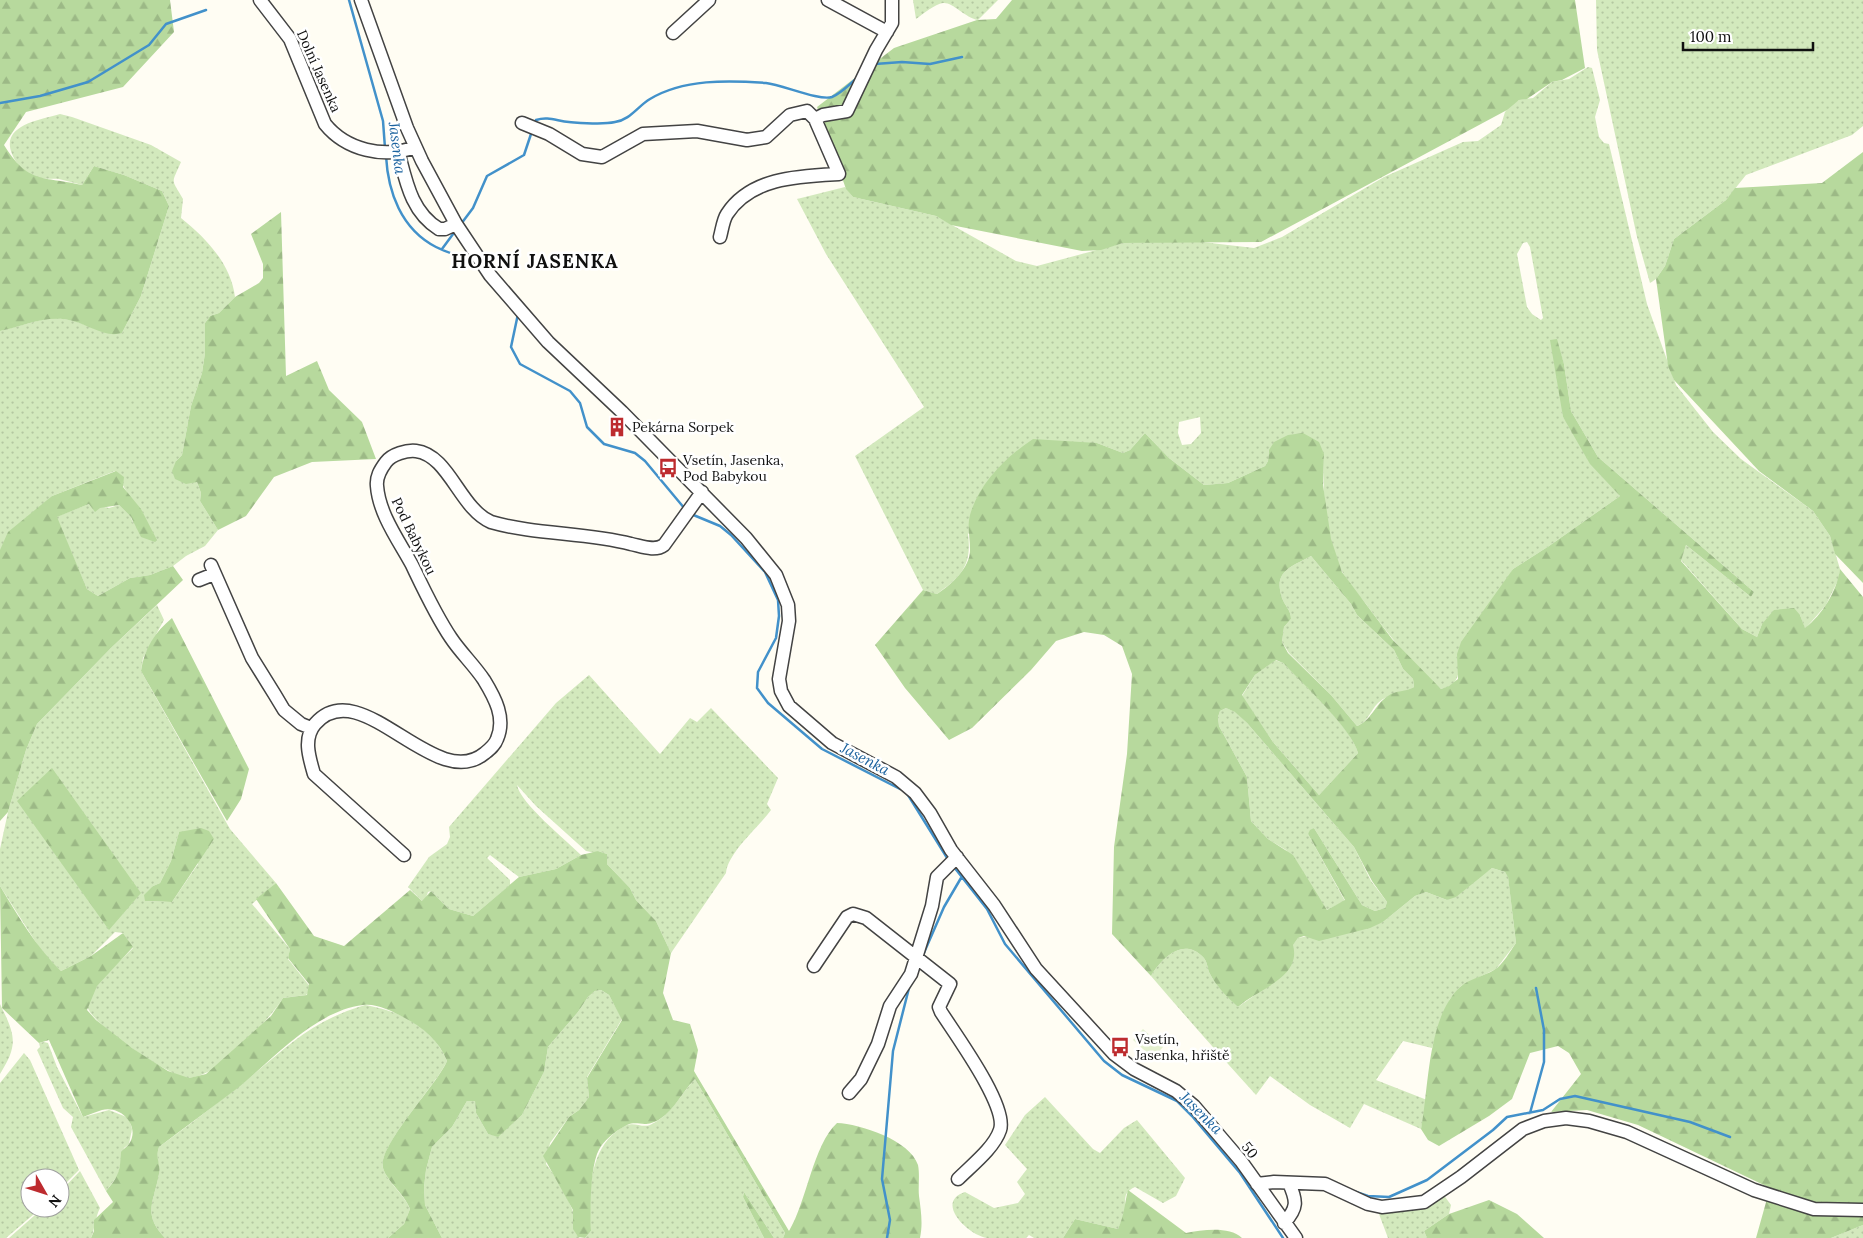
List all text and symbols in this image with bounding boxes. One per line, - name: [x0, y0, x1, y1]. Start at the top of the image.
- scale bar: [1683, 20, 1813, 52]
- street label: Dolní Jasenka: [293, 27, 345, 115]
- text: 100 m: [1690, 27, 1731, 46]
- water label: Jasenka: [385, 120, 410, 176]
- district label: HORNÍ JASENKA: [451, 249, 619, 273]
- building icon: Pekárna Sorpek: [606, 416, 628, 438]
- place label: Pekárna Sorpek: [632, 418, 734, 436]
- place label: Vsetín, Jasenka, Pod Babykou: [682, 451, 784, 485]
- bus stop icon: Vsetín, Jasenka, Pod Babykou: [657, 457, 679, 479]
- street label: Pod Babykou: [388, 494, 440, 578]
- water label: Jasenka: [837, 737, 893, 780]
- place label: Vsetín, Jasenka, hřiště: [1134, 1030, 1230, 1064]
- bus stop icon: Vsetín, Jasenka, hřiště: [1109, 1036, 1131, 1058]
- water label: Jasenka: [1175, 1087, 1227, 1138]
- street label: 50: [1238, 1138, 1262, 1162]
- north arrow: [20, 1168, 70, 1218]
- text: N: [45, 1191, 66, 1211]

